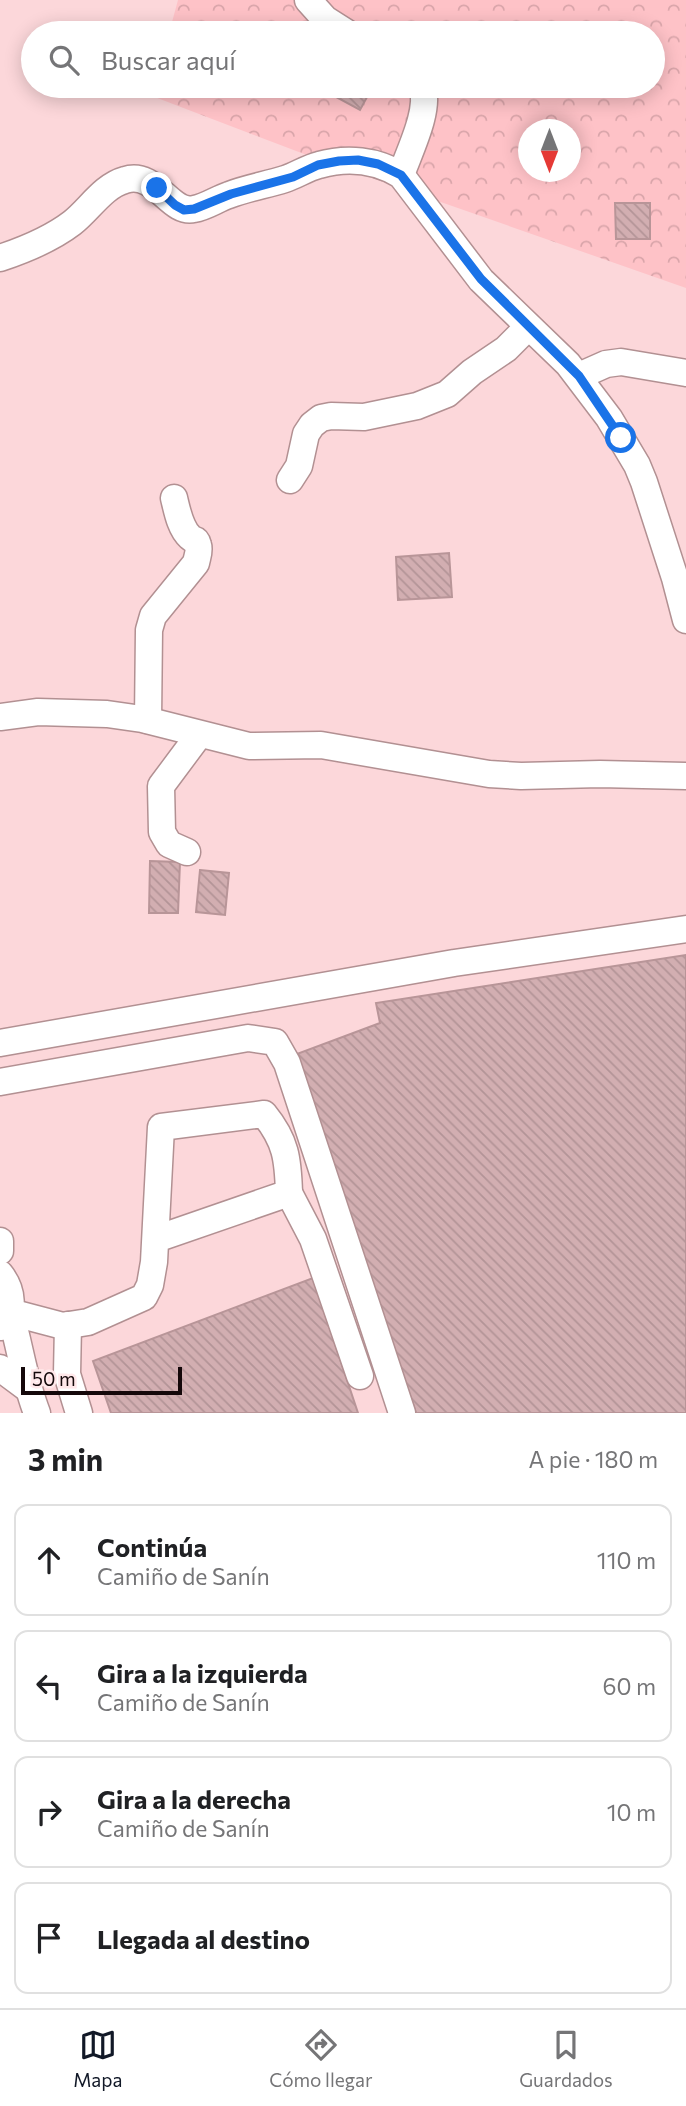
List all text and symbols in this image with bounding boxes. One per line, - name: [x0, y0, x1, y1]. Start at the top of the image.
- search box: [21, 21, 665, 98]
- icon: search: [45, 41, 83, 79]
- text: Buscar aquí: [101, 44, 236, 75]
- north arrow: [518, 119, 581, 182]
- route end: [141, 172, 172, 203]
- route start: [605, 422, 636, 453]
- scale bar: [21, 1364, 182, 1396]
- text: 50 m: [32, 1367, 76, 1390]
- text: 3 min: [28, 1440, 103, 1477]
- text: A pie · 180 m: [529, 1445, 658, 1473]
- text: Continúa: [97, 1531, 207, 1562]
- icon: ahead: [30, 1541, 68, 1579]
- text: 110 m: [597, 1546, 656, 1574]
- text: Camiño de Sanín: [97, 1562, 270, 1590]
- text: Gira a la izquierda: [97, 1657, 308, 1688]
- icon: left: [30, 1667, 68, 1705]
- text: 60 m: [603, 1672, 656, 1700]
- text: Camiño de Sanín: [97, 1688, 270, 1716]
- text: Gira a la derecha: [97, 1783, 291, 1814]
- icon: right: [30, 1793, 68, 1831]
- text: 10 m: [607, 1798, 656, 1826]
- text: Camiño de Sanín: [97, 1814, 270, 1842]
- icon: arrive: [30, 1919, 68, 1957]
- text: Llegada al destino: [97, 1923, 310, 1954]
- tab: Mapa: [73, 2026, 122, 2091]
- tab: Cómo llegar: [269, 2026, 372, 2091]
- tab: Guardados: [519, 2026, 613, 2091]

